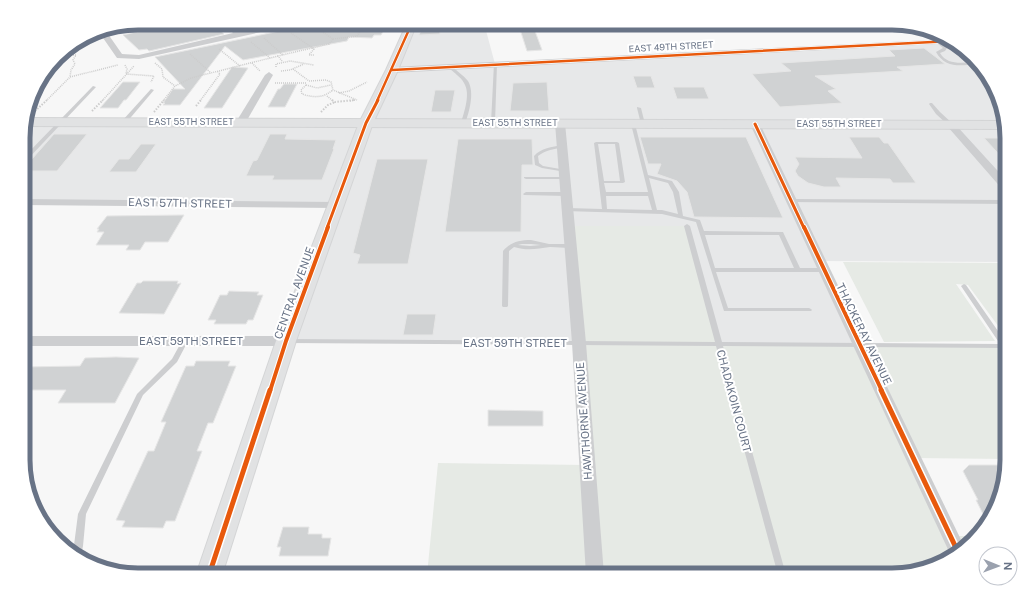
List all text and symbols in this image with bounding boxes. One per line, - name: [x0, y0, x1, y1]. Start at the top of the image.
- street label: EAST 49TH STREET: [628, 39, 714, 54]
- street label: EAST 55TH STREET: [148, 116, 234, 127]
- street label: EAST 55TH STREET: [472, 117, 558, 128]
- street label: EAST 55TH STREET: [796, 118, 882, 129]
- street label: EAST 57TH STREET: [128, 196, 232, 210]
- street label: CENTRAL AVENUE: [272, 245, 316, 341]
- street label: THACKERAY AVENUE: [834, 281, 894, 387]
- street label: EAST 59TH STREET: [139, 335, 243, 347]
- street label: EAST 59TH STREET: [463, 337, 567, 349]
- street label: CHADAKOIN COURT: [715, 348, 754, 454]
- street label: HAWTHORNE AVENUE: [574, 362, 594, 480]
- north arrow: [978, 546, 1018, 586]
- text: N: [1002, 562, 1014, 571]

